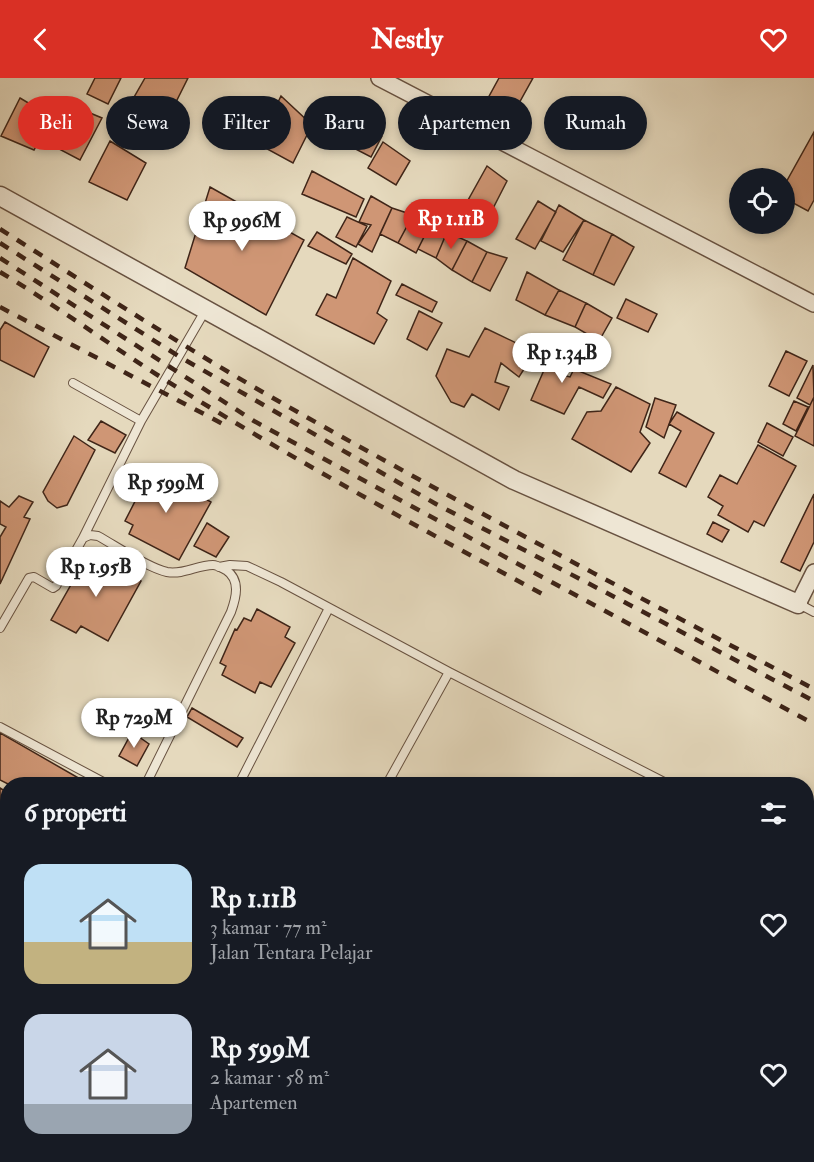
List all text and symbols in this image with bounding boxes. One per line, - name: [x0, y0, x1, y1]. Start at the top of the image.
- icon: back: [24, 23, 57, 56]
- text: Nestly: [371, 23, 443, 56]
- icon: heart: [757, 23, 790, 56]
- chip: Beli: [18, 96, 94, 150]
- chip: Sewa: [106, 96, 190, 150]
- chip: Filter: [202, 96, 291, 150]
- chip: Baru: [303, 96, 386, 150]
- chip: Apartemen: [398, 96, 532, 150]
- chip: Rumah: [544, 96, 647, 150]
- map controls: [729, 168, 795, 234]
- button: locate: [729, 168, 795, 234]
- pin: Rp 1.11B: [389, 199, 513, 250]
- pin: Rp 996M: [187, 201, 297, 252]
- text: Rp 1.11B: [417, 206, 485, 231]
- text: Rp 996M: [203, 208, 281, 233]
- pin: Rp 1.34B: [500, 333, 624, 384]
- text: Rp 1.34B: [526, 340, 598, 365]
- pin: Rp 599M: [111, 463, 221, 514]
- text: Rp 599M: [127, 470, 205, 495]
- pin: Rp 1.95B: [34, 547, 158, 598]
- text: Rp 1.95B: [60, 554, 132, 579]
- pin: Rp 729M: [79, 698, 189, 749]
- text: Rp 729M: [95, 705, 173, 730]
- text: 6 properti: [24, 797, 127, 829]
- icon: filters: [757, 797, 790, 830]
- text: Rp 1.11B: [210, 883, 297, 915]
- icon: home: [72, 888, 144, 960]
- icon: heart: [757, 908, 790, 941]
- text: 3 kamar · 77 m²: [210, 915, 327, 940]
- text: Jalan Tentara Pelajar: [210, 940, 372, 965]
- text: Rp 599M: [210, 1033, 310, 1065]
- icon: home: [72, 1038, 144, 1110]
- icon: heart: [757, 1058, 790, 1091]
- text: 2 kamar · 58 m²: [210, 1065, 329, 1090]
- text: Apartemen: [210, 1090, 297, 1115]

